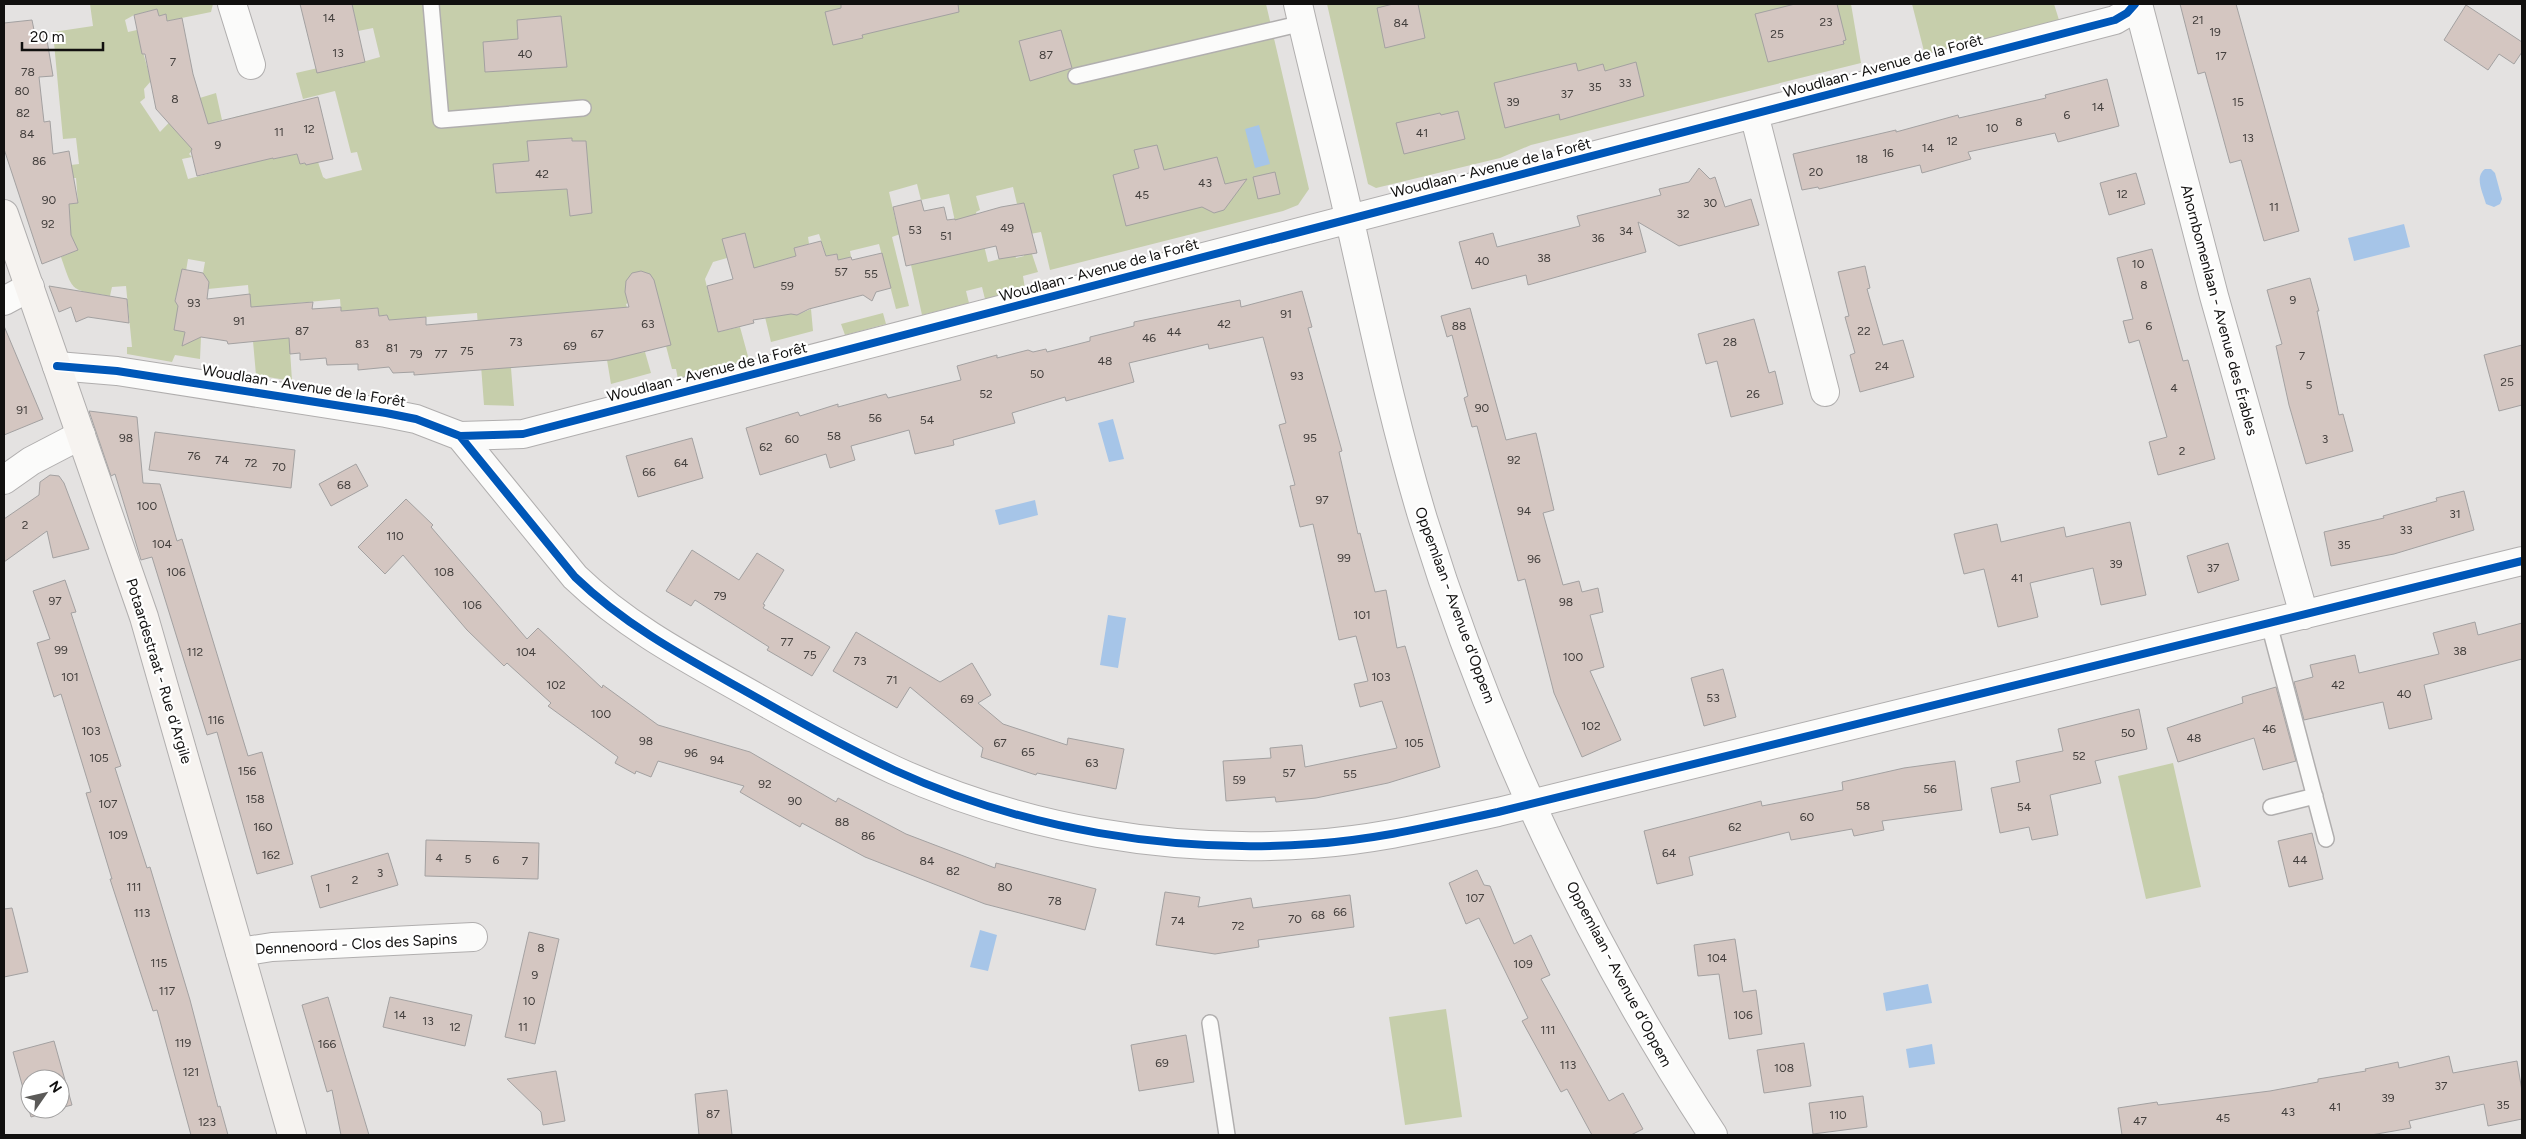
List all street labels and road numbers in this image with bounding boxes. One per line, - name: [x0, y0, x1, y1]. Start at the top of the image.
- street label: Woudlaan - Avenue de la Forêt: [1781, 31, 1985, 101]
- street label: Woudlaan - Avenue de la Forêt: [1389, 134, 1593, 202]
- street label: Ahornbomenlaan - Avenue des Érables: [2177, 183, 2261, 437]
- street label: Woudlaan - Avenue de la Forêt: [997, 235, 1201, 305]
- street label: Woudlaan - Avenue de la Forêt: [605, 338, 809, 406]
- street label: Woudlaan - Avenue de la Forêt: [201, 361, 407, 411]
- street label: Oppemlaan - Avenue d'Oppem: [1411, 504, 1499, 706]
- street label: Potaardestraat - Rue d'Argile: [122, 576, 196, 766]
- street label: Oppemlaan - Avenue d'Oppem: [1562, 878, 1676, 1070]
- street label: Dennenoord - Clos des Sapins: [254, 930, 458, 958]

